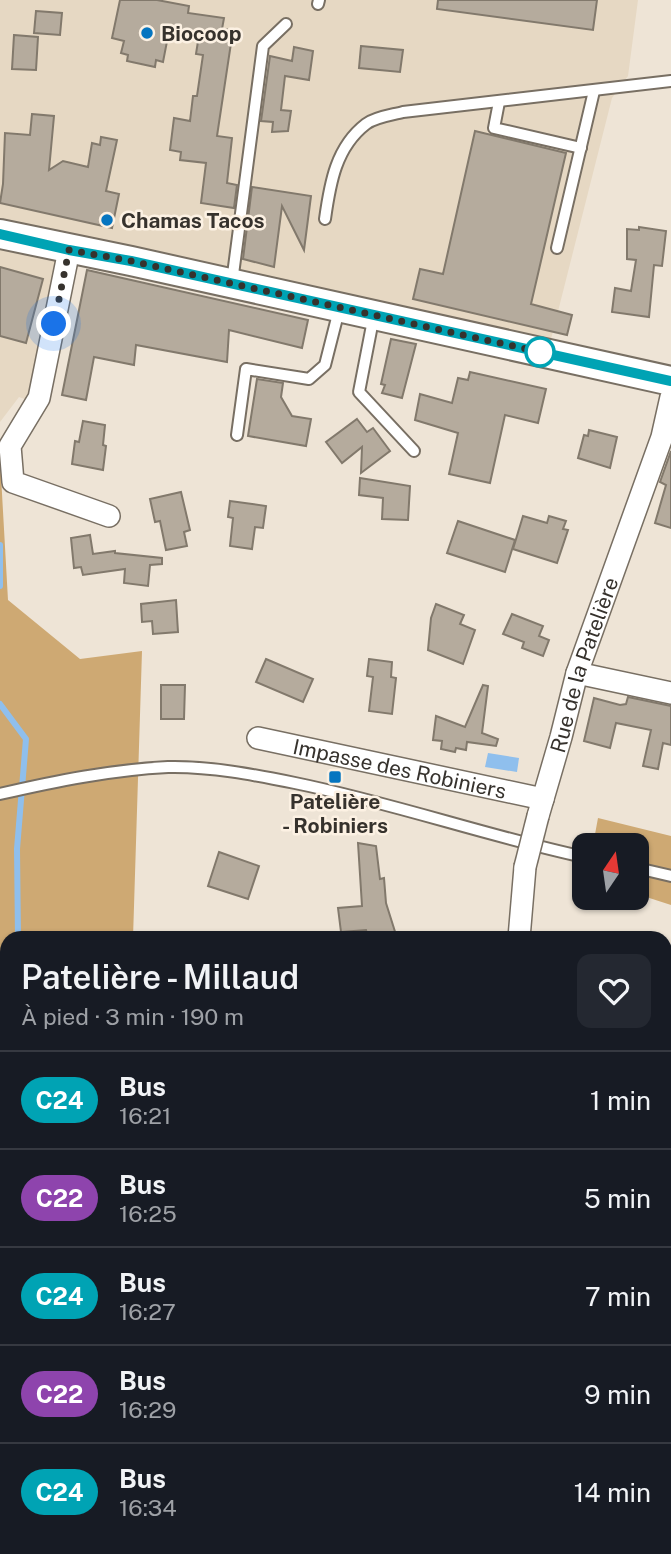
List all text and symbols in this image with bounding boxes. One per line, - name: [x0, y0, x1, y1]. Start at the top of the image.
- place label: Biocoop: [161, 21, 241, 46]
- marker: Biocoop: [139, 25, 155, 41]
- place label: Chamas Tacos: [121, 208, 265, 233]
- marker: Chamas Tacos: [99, 212, 115, 228]
- your location: [36, 306, 71, 341]
- unlabelled marker: [525, 337, 555, 367]
- street label: Rue de la Patelière: [545, 574, 623, 756]
- street label: Impasse des Robiniers: [291, 733, 509, 803]
- marker: Patelière - Robiniers: [327, 769, 343, 785]
- place label: Patelière - Robiniers: [282, 789, 388, 838]
- north arrow: [572, 833, 649, 910]
- map controls: [572, 833, 649, 910]
- button: heart: [577, 954, 651, 1028]
- text: Patelière - Millaud: [21, 958, 299, 996]
- text: À pied · 3 min · 190 m: [21, 1003, 244, 1030]
- text: Bus: [119, 1071, 166, 1102]
- text: 1 min: [590, 1085, 651, 1116]
- text: C24: [35, 1086, 84, 1114]
- text: 16:21: [119, 1102, 171, 1129]
- text: Bus: [119, 1169, 166, 1200]
- text: 5 min: [584, 1183, 651, 1214]
- text: C22: [36, 1184, 83, 1212]
- text: 16:25: [119, 1200, 177, 1227]
- text: Bus: [119, 1267, 166, 1298]
- text: 7 min: [585, 1281, 651, 1312]
- text: C24: [35, 1282, 84, 1310]
- text: 16:27: [119, 1298, 176, 1325]
- text: Bus: [119, 1365, 166, 1396]
- text: 9 min: [584, 1379, 651, 1410]
- text: C22: [36, 1380, 83, 1408]
- text: 16:29: [119, 1396, 176, 1423]
- text: Bus: [119, 1463, 166, 1494]
- text: 14 min: [574, 1477, 651, 1508]
- text: C24: [35, 1478, 84, 1506]
- text: 16:34: [119, 1494, 177, 1521]

